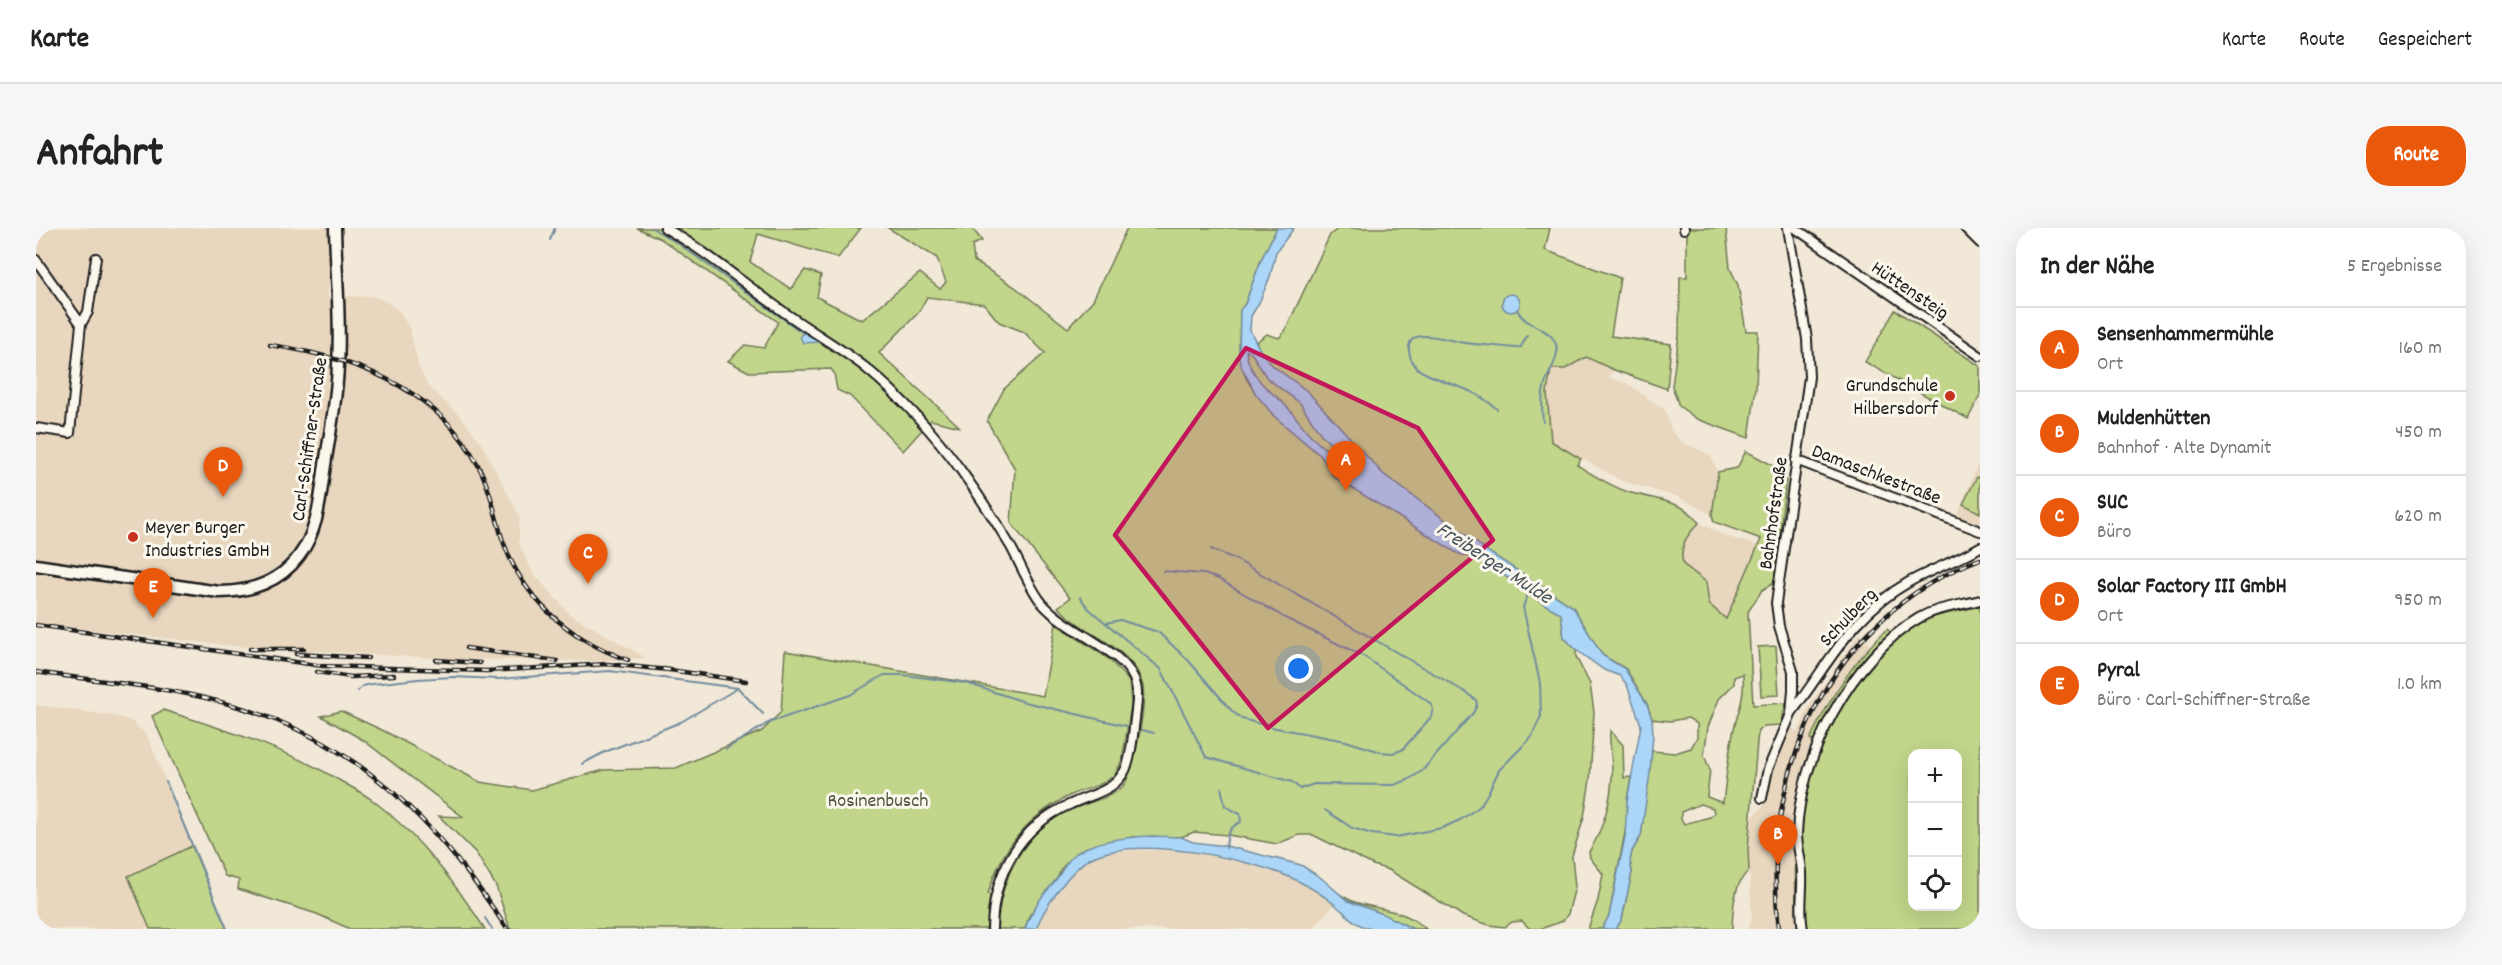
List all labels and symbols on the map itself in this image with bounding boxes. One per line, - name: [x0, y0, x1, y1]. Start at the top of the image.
- street label: Hüttensteig: [1865, 255, 1954, 328]
- street label: Carl-Schiffner-Straße: [286, 356, 336, 523]
- place label: Grundschule Hilbersdorf: [1845, 373, 1939, 424]
- marker: Grundschule Hilbersdorf: [1943, 389, 1957, 403]
- street label: Damaschkestraße: [1807, 438, 1945, 513]
- pin: A: [1326, 442, 1366, 491]
- pin: D: [204, 448, 243, 497]
- street label: Bahnhofstraße: [1753, 455, 1797, 571]
- place label: Meyer Burger Industries GmbH: [145, 515, 270, 566]
- water label: Freiberger Mulde: [1429, 516, 1559, 614]
- marker: Meyer Burger Industries GmbH: [126, 530, 140, 544]
- pin: C: [568, 534, 608, 584]
- pin: E: [134, 568, 172, 618]
- street label: Schulberg: [1814, 582, 1885, 654]
- your location: [1284, 654, 1313, 683]
- park label: Rosinenbusch: [828, 788, 928, 816]
- pin: B: [1758, 816, 1798, 865]

